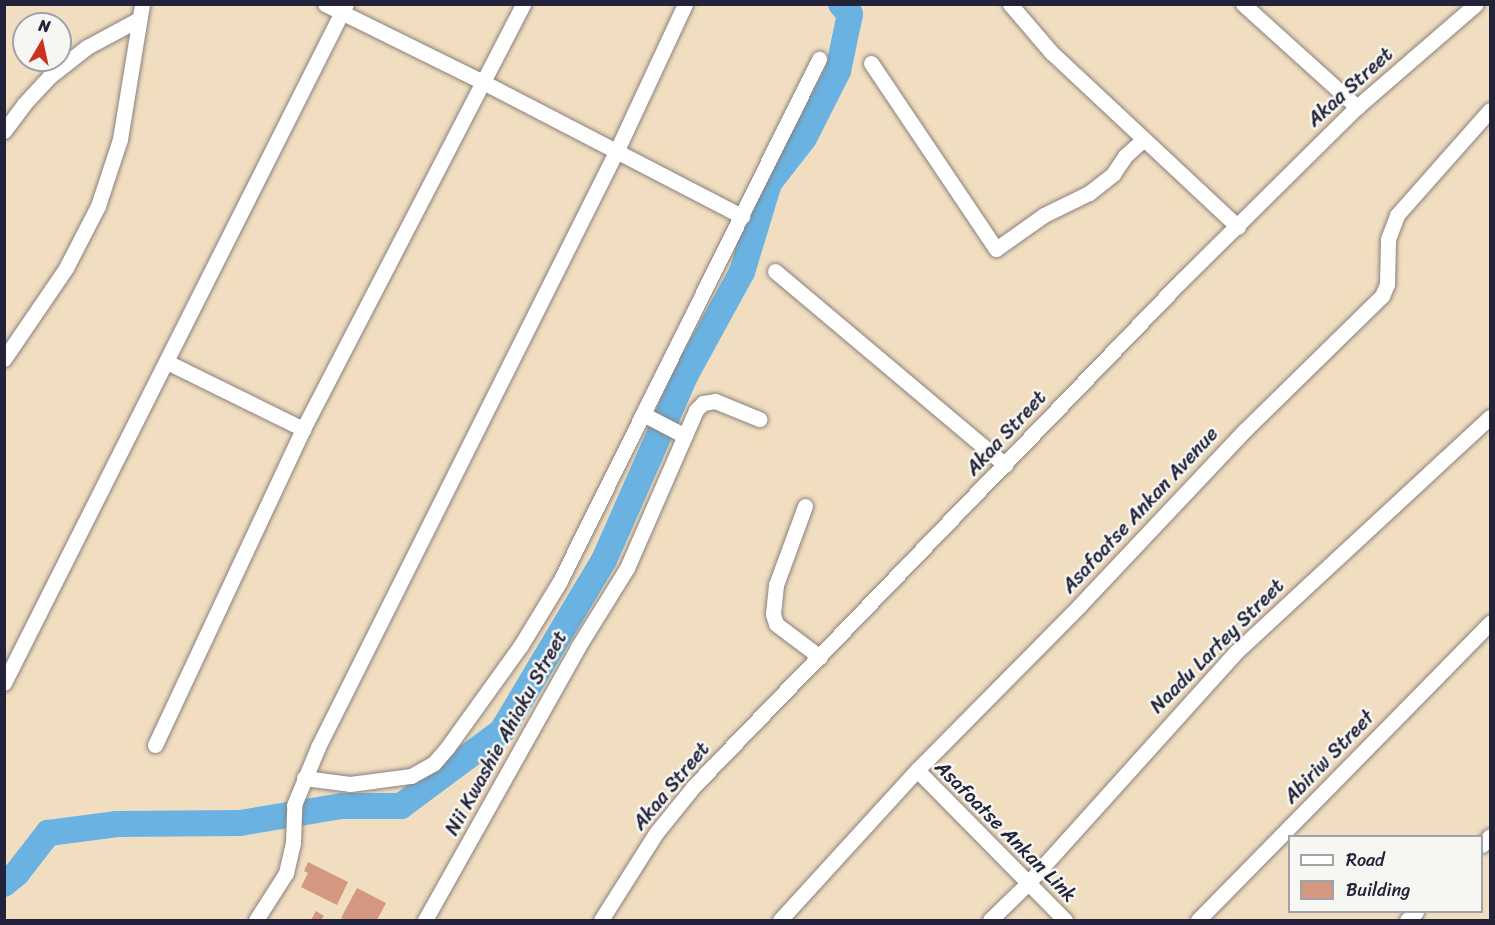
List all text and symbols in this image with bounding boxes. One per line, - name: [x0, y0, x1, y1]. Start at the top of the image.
- text: N: [37, 11, 52, 41]
- north arrow: [12, 12, 72, 72]
- street label: Akaa Street: [1302, 42, 1398, 132]
- street label: Akaa Street: [961, 386, 1051, 480]
- street label: Asafoatse Ankan Avenue: [1057, 422, 1223, 598]
- street label: Naadu Lartey Street: [1145, 574, 1289, 718]
- street label: Nii Kwashie Ahiaku Street: [440, 627, 572, 839]
- street label: Abiriw Street: [1279, 705, 1379, 809]
- street label: Akaa Street: [627, 737, 715, 835]
- street label: Asafoatse Ankan Link: [930, 755, 1082, 907]
- legend: [1288, 835, 1483, 913]
- text: Road: [1346, 844, 1385, 876]
- text: Building: [1346, 874, 1410, 906]

